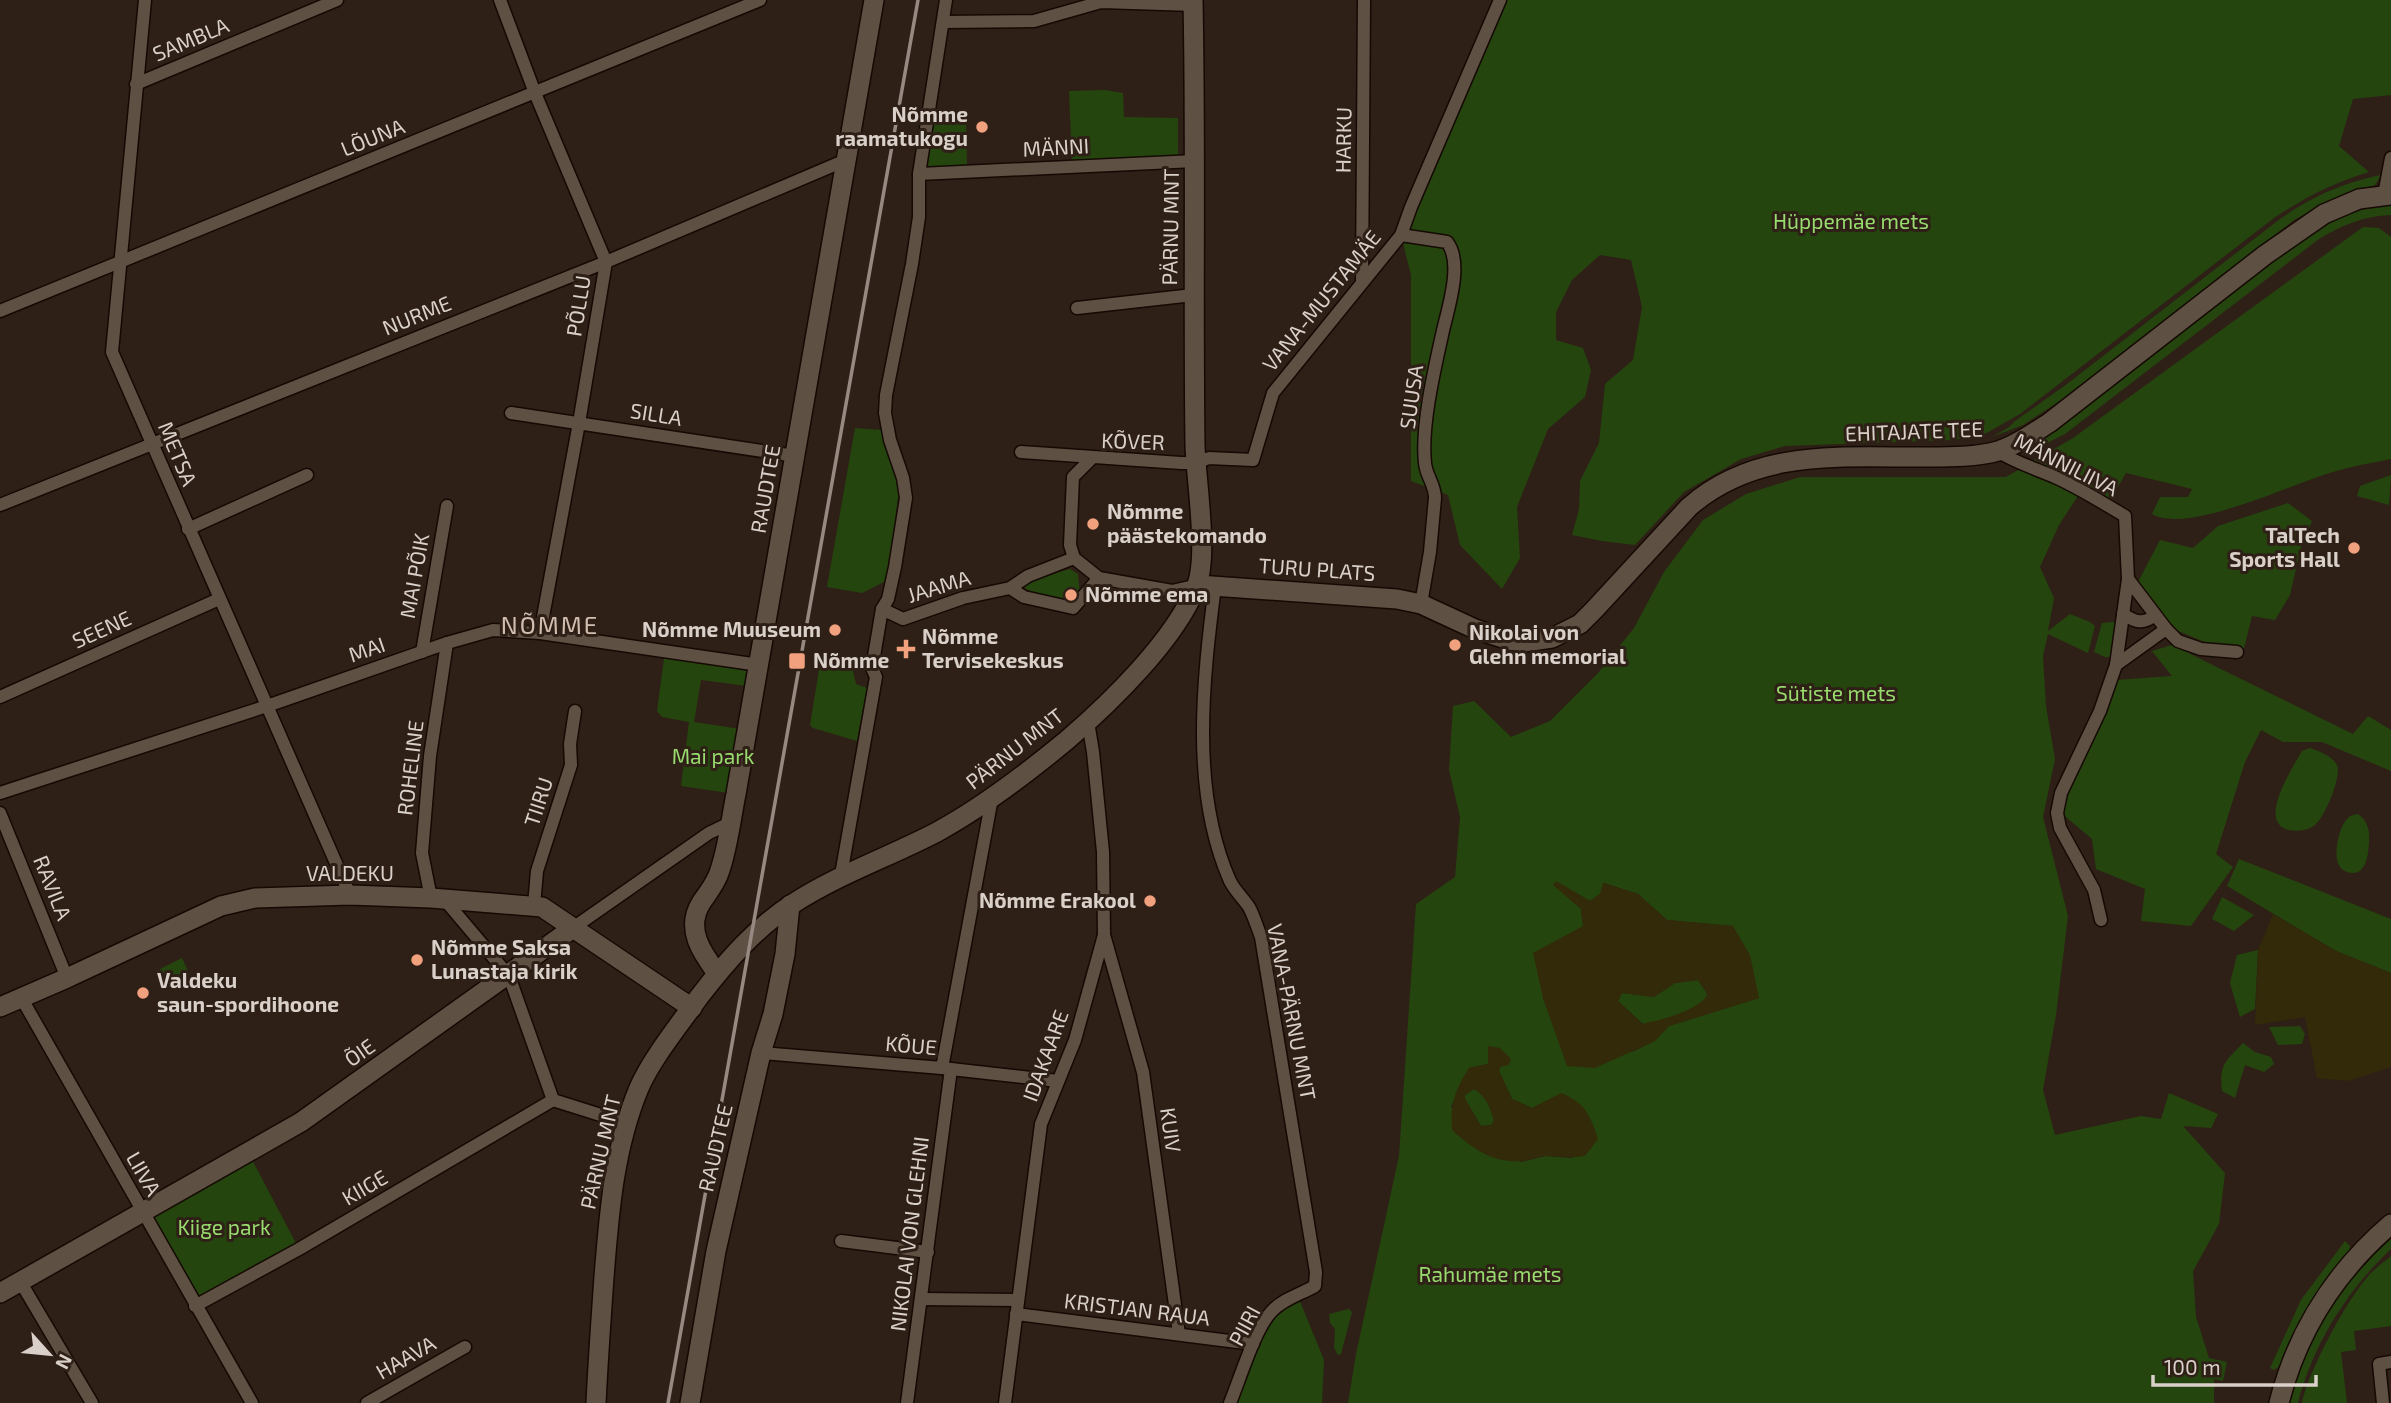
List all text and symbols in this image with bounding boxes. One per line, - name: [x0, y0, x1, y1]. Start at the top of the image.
- street label: SAMBLA: [149, 11, 232, 66]
- place label: Nõmme raamatukogu: [835, 101, 968, 150]
- street label: HARKU: [1329, 107, 1356, 173]
- street label: LÕUNA: [337, 113, 408, 161]
- marker: Nõmme raamatukogu: [974, 119, 990, 135]
- street label: MÄNNI: [1022, 132, 1090, 161]
- street label: PÄRNU MNT: [1156, 168, 1183, 285]
- park label: Hüppemäe mets: [1773, 208, 1929, 233]
- street label: VANA-MUSTAMÄE: [1256, 225, 1385, 375]
- street label: PÕLLU: [560, 273, 595, 338]
- street label: NURME: [378, 290, 454, 340]
- street label: SUUSA: [1394, 363, 1427, 431]
- street label: SILLA: [629, 397, 684, 430]
- street label: EHITAJATE TEE: [1844, 416, 1983, 445]
- street label: METSA: [154, 418, 203, 489]
- street label: KÕVER: [1101, 427, 1165, 454]
- street label: MÄNNILIIVA: [2010, 427, 2123, 501]
- street label: RAUDTEE: [744, 443, 785, 535]
- place label: Nõmme päästekomando: [1107, 498, 1267, 547]
- marker: Nõmme päästekomando: [1085, 516, 1101, 532]
- place label: TalTech Sports Hall: [2229, 522, 2340, 571]
- street label: MAI PÕIK: [394, 531, 433, 620]
- marker: TalTech Sports Hall: [2346, 540, 2362, 556]
- street label: TURU PLATS: [1258, 552, 1376, 585]
- street label: JAAMA: [904, 564, 973, 607]
- place label: Nõmme ema: [1085, 581, 1208, 606]
- marker: Nõmme ema: [1063, 587, 1079, 603]
- street label: SEENE: [68, 605, 135, 653]
- district label: NÕMME: [501, 610, 599, 639]
- place label: Nõmme Muuseum: [642, 616, 821, 641]
- place label: Nikolai von Glehn memorial: [1469, 619, 1626, 668]
- marker: Nõmme Muuseum: [827, 622, 843, 638]
- place label: Nõmme Tervisekeskus: [922, 623, 1064, 672]
- street label: MAI: [345, 631, 388, 666]
- marker: Nikolai von Glehn memorial: [1447, 637, 1463, 653]
- marker: Nõmme Tervisekeskus: [896, 639, 916, 659]
- place label: Nõmme: [813, 647, 890, 672]
- marker: Nõmme: [787, 651, 807, 671]
- park label: Sütiste mets: [1776, 680, 1896, 705]
- street label: PÄRNU MNT: [960, 702, 1068, 794]
- street label: ROHELINE: [391, 719, 428, 817]
- park label: Mai park: [672, 743, 755, 768]
- street label: TIIRU: [518, 774, 557, 829]
- street label: RAVILA: [29, 851, 78, 923]
- street label: VALDEKU: [306, 860, 394, 885]
- place label: Nõmme Erakool: [979, 887, 1136, 912]
- marker: Nõmme Erakool: [1142, 893, 1158, 909]
- street label: VANA-PÄRNU MNT: [1263, 921, 1322, 1102]
- place label: Nõmme Saksa Lunastaja kirik: [431, 934, 578, 983]
- marker: Nõmme Saksa Lunastaja kirik: [409, 952, 425, 968]
- place label: Valdeku saun-spordihoone: [157, 967, 339, 1016]
- marker: Valdeku saun-spordihoone: [135, 985, 151, 1001]
- street label: IDAKAARE: [1016, 1006, 1073, 1105]
- street label: KÕUE: [884, 1030, 938, 1059]
- street label: ÕIE: [339, 1033, 379, 1071]
- street label: PÄRNU MNT: [574, 1092, 625, 1211]
- street label: RAUDTEE: [692, 1101, 737, 1194]
- street label: KUIV: [1156, 1106, 1187, 1154]
- street label: NIKOLAI VON GLEHNI: [884, 1135, 933, 1333]
- street label: LIIVA: [122, 1147, 167, 1200]
- street label: KIIGE: [337, 1164, 391, 1210]
- park label: Kiige park: [177, 1214, 271, 1239]
- park label: Rahumäe mets: [1419, 1261, 1561, 1286]
- street label: KRISTJAN RAUA: [1063, 1287, 1211, 1330]
- street label: PIIRI: [1223, 1301, 1265, 1350]
- north arrow: [14, 1319, 84, 1389]
- street label: HAAVA: [371, 1330, 439, 1384]
- scale bar: [2153, 1344, 2316, 1388]
- text: N: [51, 1351, 78, 1373]
- text: 100 m: [2164, 1354, 2221, 1379]

